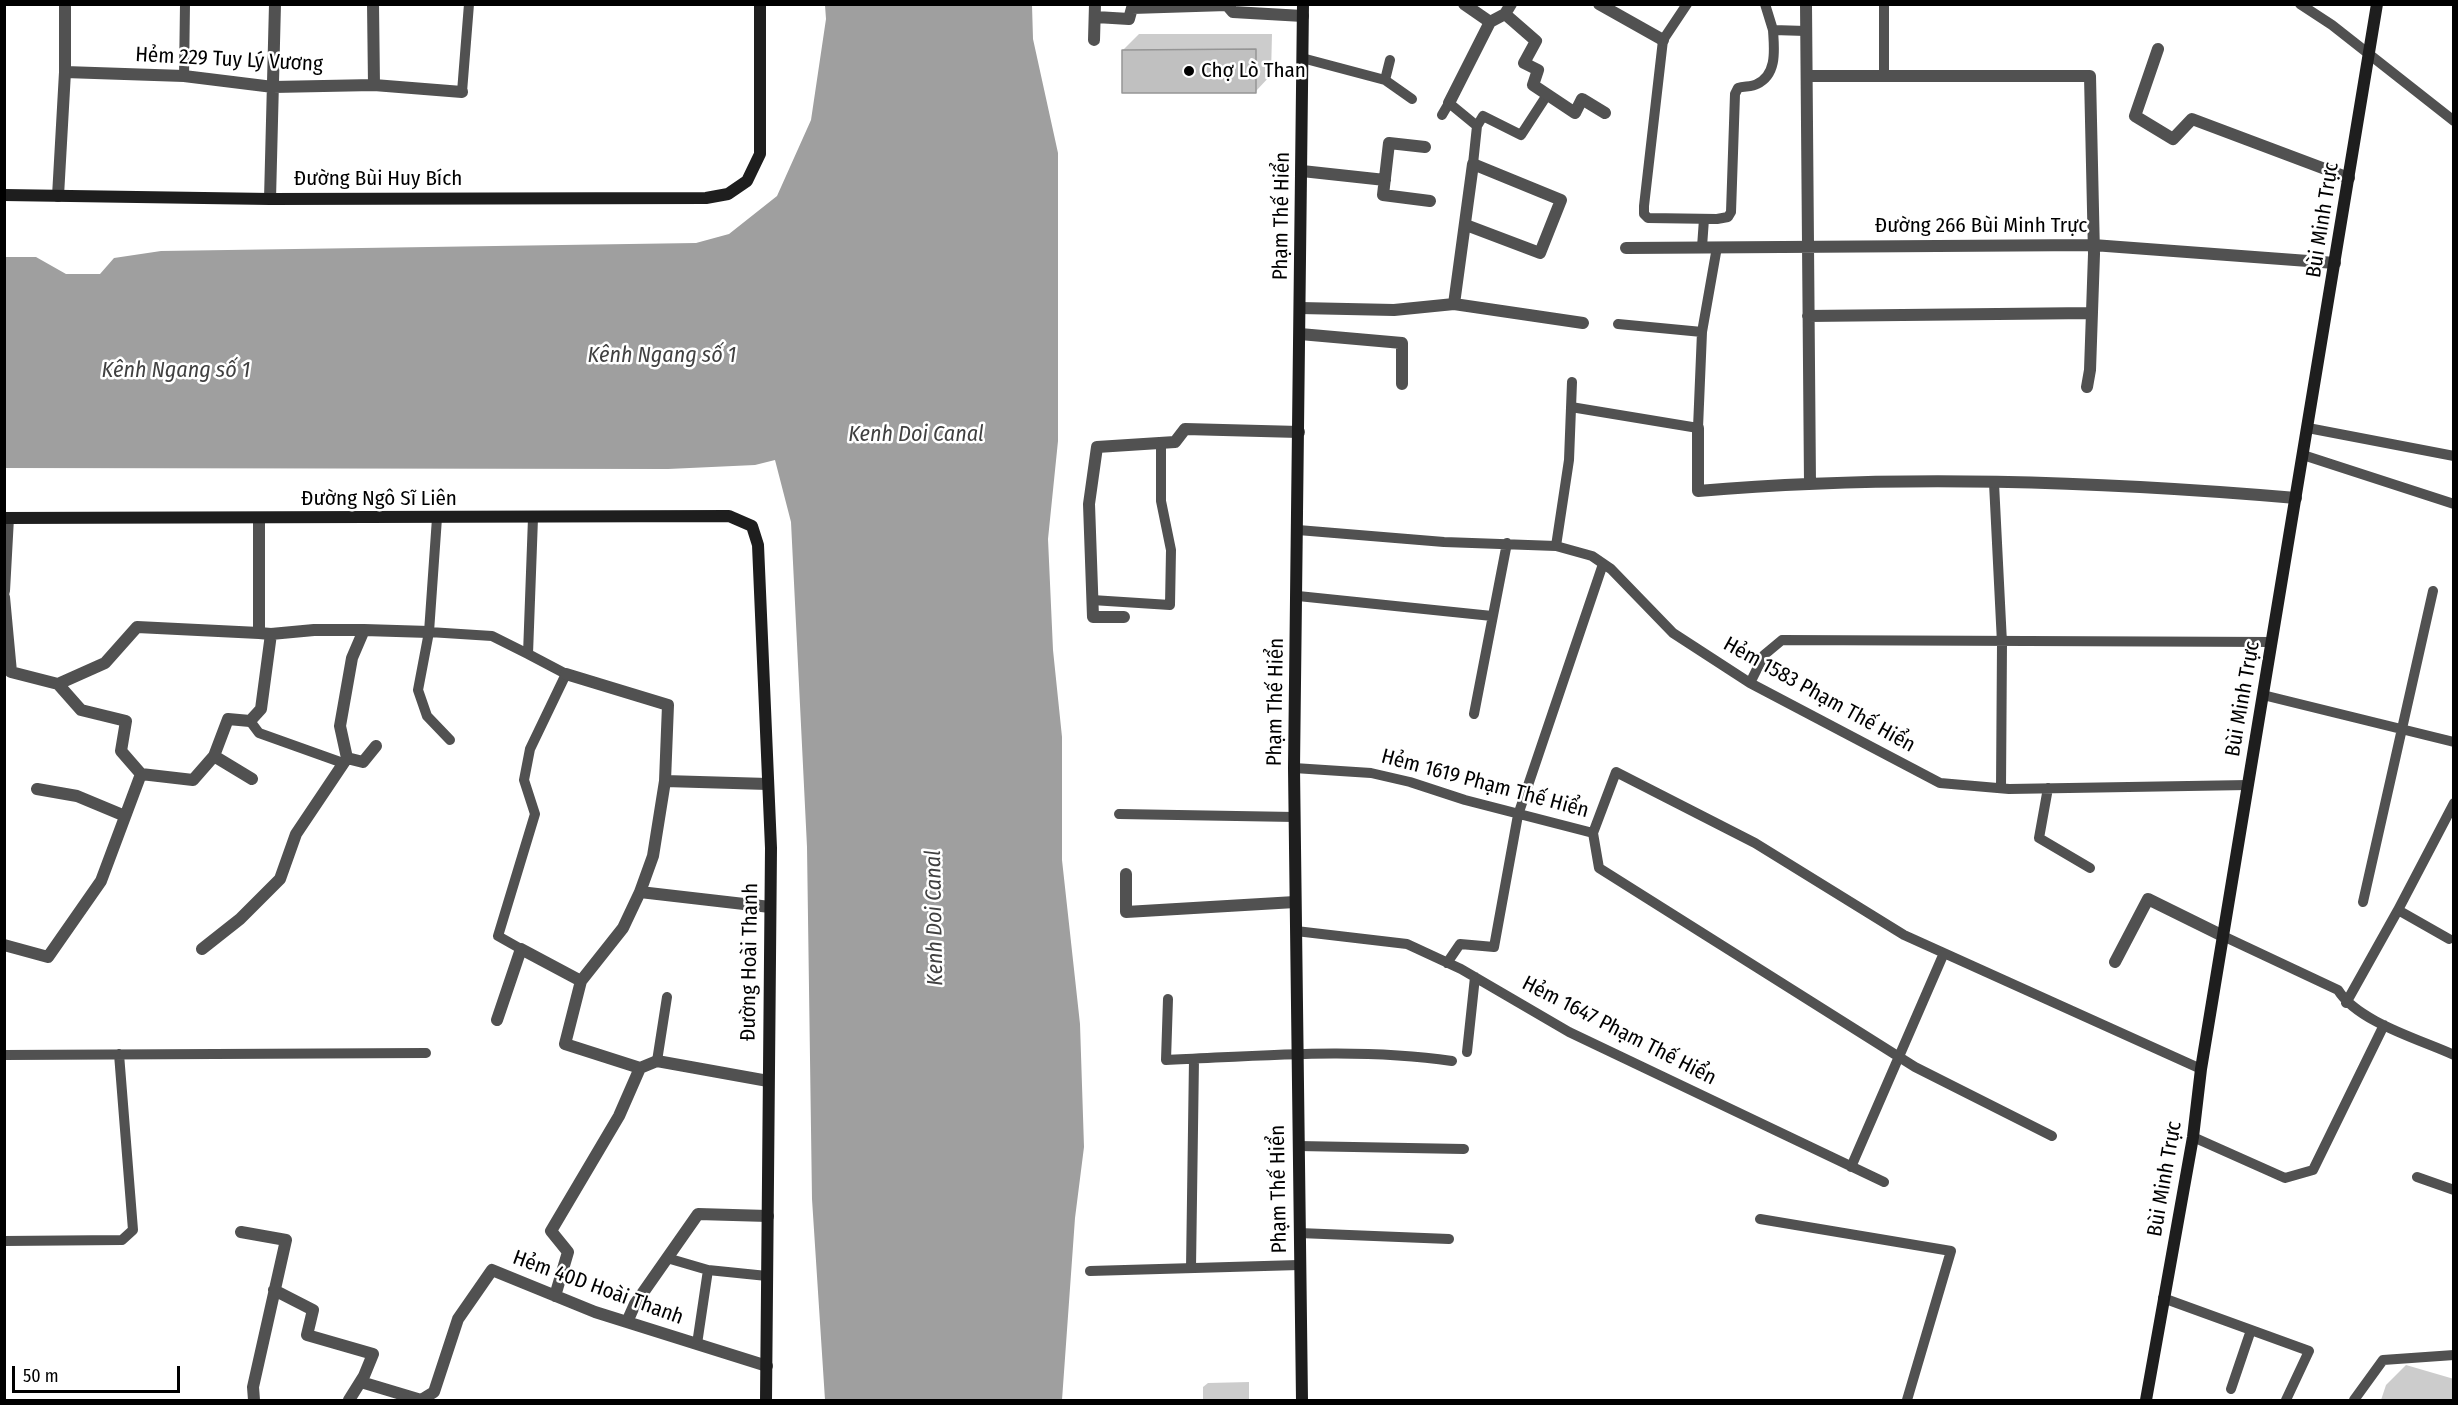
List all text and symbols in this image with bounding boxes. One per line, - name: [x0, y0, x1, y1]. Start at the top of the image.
- street label: Hẻm 229 Tuy Lý Vương: [135, 43, 323, 77]
- place label: Chợ Lò Than: [1201, 58, 1306, 84]
- marker: Chợ Lò Than: [1182, 64, 1196, 78]
- street label: Phạm Thế Hiển: [1268, 152, 1296, 280]
- street label: Bùi Minh Trực: [2301, 160, 2345, 280]
- street label: Đường Bùi Huy Bích: [294, 166, 462, 192]
- street label: Đường 266 Bùi Minh Trực: [1875, 213, 2087, 239]
- water label: Kênh Ngang số 1: [588, 343, 736, 369]
- water label: Kênh Ngang số 1: [102, 358, 250, 384]
- water label: Kenh Doi Canal: [848, 422, 984, 448]
- street label: Đường Ngô Sĩ Liên: [301, 486, 457, 512]
- street label: Hẻm 1583 Phạm Thế Hiển: [1719, 632, 1919, 758]
- street label: Phạm Thế Hiển: [1262, 638, 1290, 766]
- street label: Bùi Minh Trực: [2220, 639, 2266, 759]
- street label: Hẻm 1619 Phạm Thế Hiển: [1379, 744, 1591, 824]
- water label: Kenh Doi Canal: [921, 850, 949, 986]
- street label: Đường Hoài Thanh: [736, 883, 764, 1041]
- street label: Hẻm 1647 Phạm Thế Hiển: [1518, 971, 1720, 1091]
- street label: Bùi Minh Trực: [2142, 1119, 2188, 1239]
- street label: Phạm Thế Hiển: [1265, 1125, 1293, 1253]
- street label: Hẻm 40D Hoài Thanh: [509, 1245, 687, 1331]
- scale bar: [15, 1354, 183, 1392]
- text: 50 m: [23, 1365, 59, 1387]

